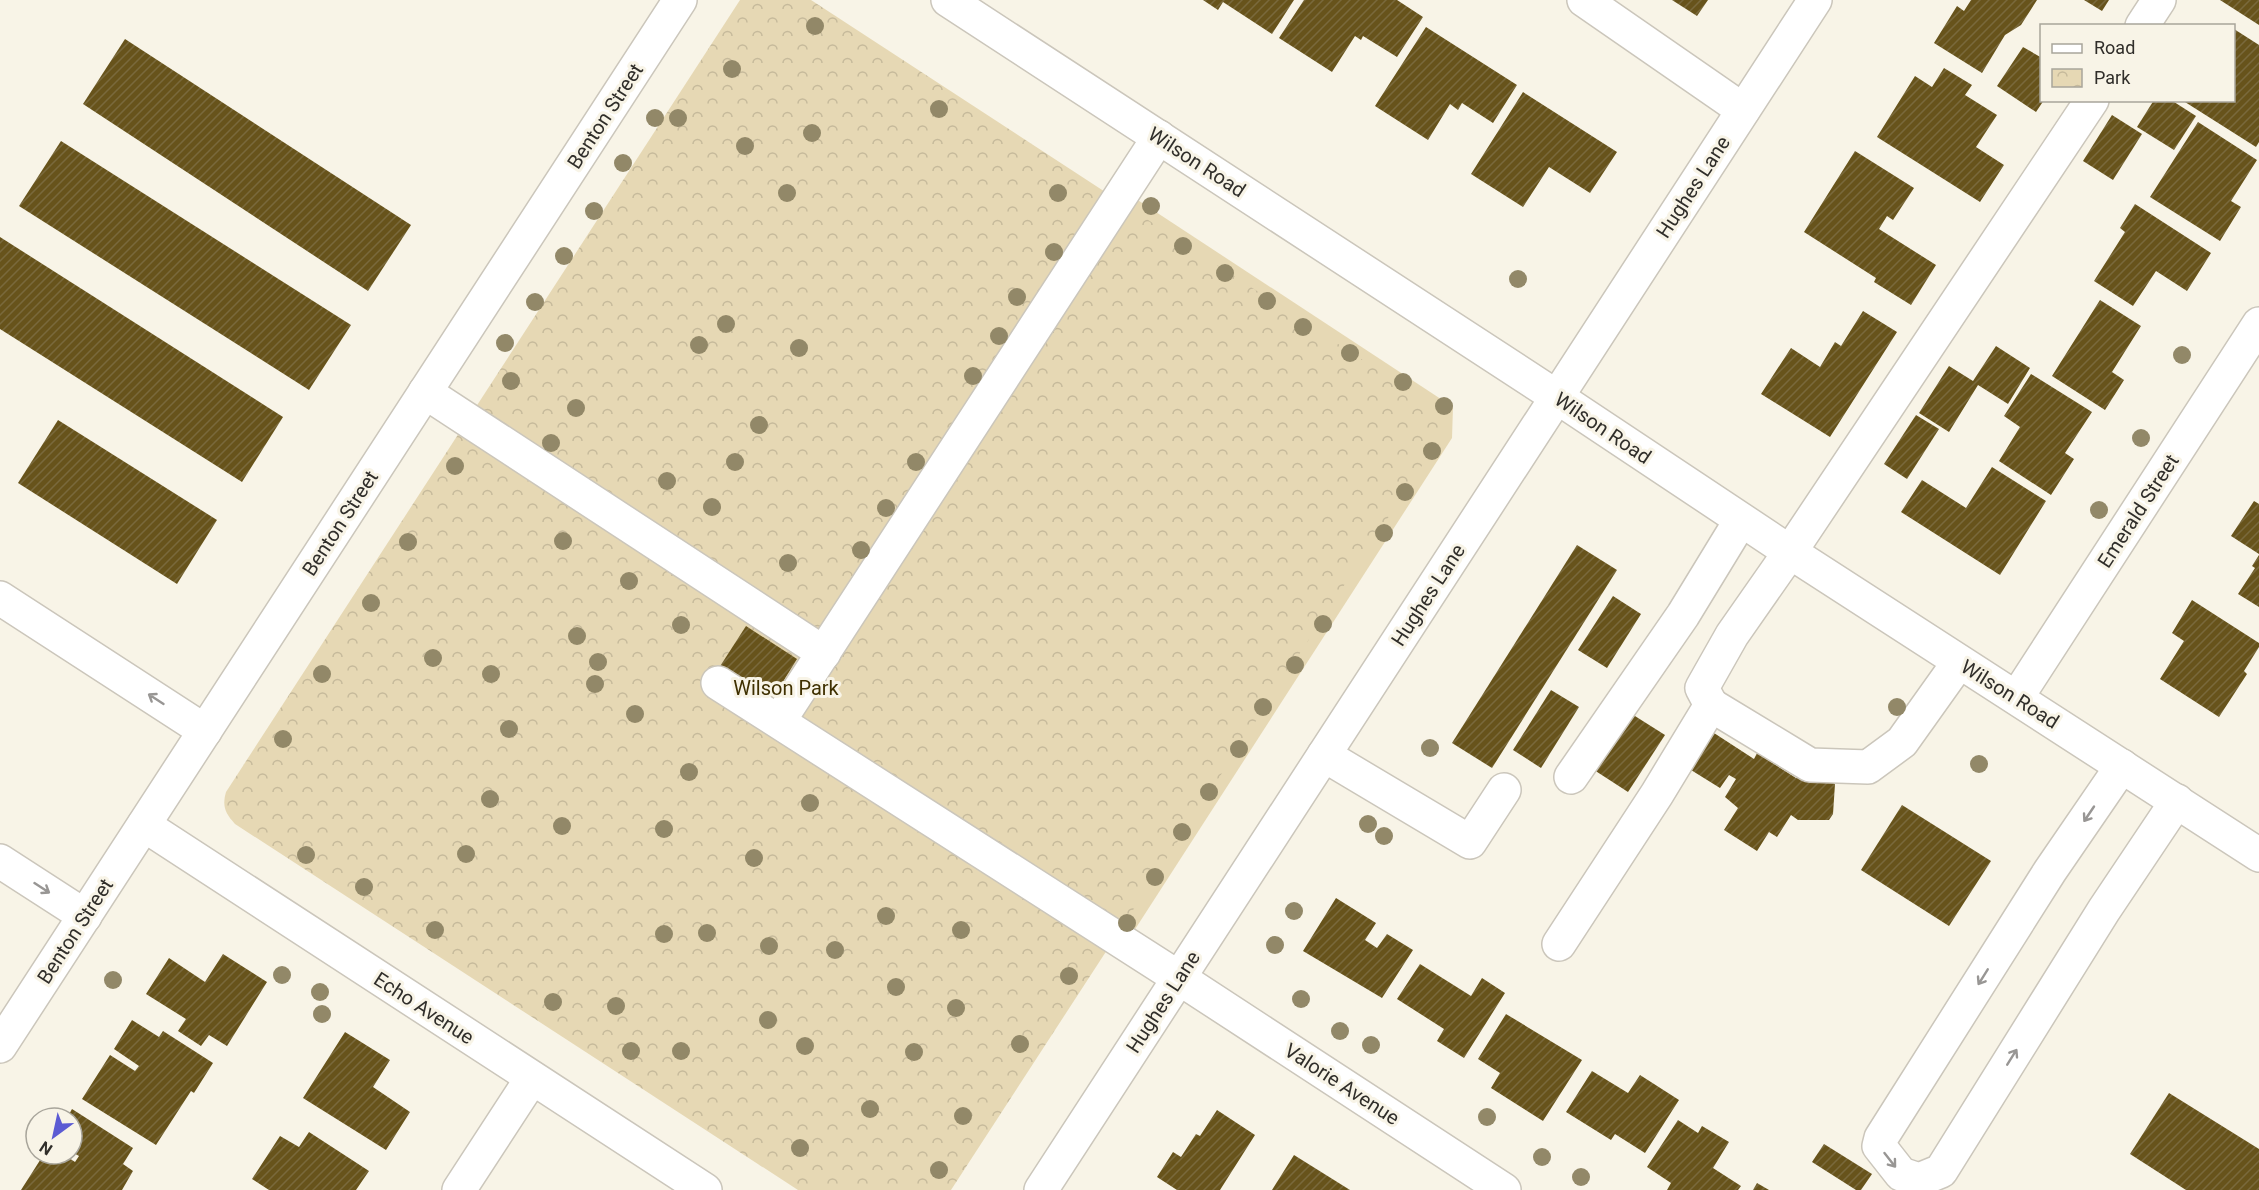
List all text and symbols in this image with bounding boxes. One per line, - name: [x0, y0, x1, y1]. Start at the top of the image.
- legend: [2040, 24, 2235, 102]
- text: Road: [2094, 37, 2135, 58]
- street label: Benton Street: [562, 59, 648, 173]
- text: Park: [2094, 67, 2131, 88]
- street label: Wilson Road: [1144, 122, 1250, 202]
- street label: Hughes Lane: [1651, 132, 1735, 242]
- street label: Wilson Road: [1550, 387, 1656, 469]
- street label: Emerald Street: [2092, 450, 2184, 572]
- street label: Benton Street: [297, 466, 383, 580]
- street label: Hughes Lane: [1386, 540, 1470, 650]
- street label: Wilson Road: [1957, 654, 2063, 734]
- park label: Wilson Park: [733, 676, 840, 700]
- one-way arrow: [148, 693, 165, 705]
- one-way arrow: [2083, 805, 2095, 822]
- street label: Benton Street: [32, 874, 118, 988]
- one-way arrow: [34, 882, 50, 894]
- street label: Hughes Lane: [1121, 947, 1205, 1057]
- street label: Echo Avenue: [369, 967, 479, 1049]
- one-way arrow: [1976, 968, 1988, 985]
- street label: Valorie Avenue: [1280, 1038, 1404, 1130]
- one-way arrow: [2007, 1049, 2019, 1066]
- north arrow: [24, 1106, 84, 1166]
- text: N: [36, 1137, 56, 1159]
- one-way arrow: [1883, 1151, 1896, 1167]

